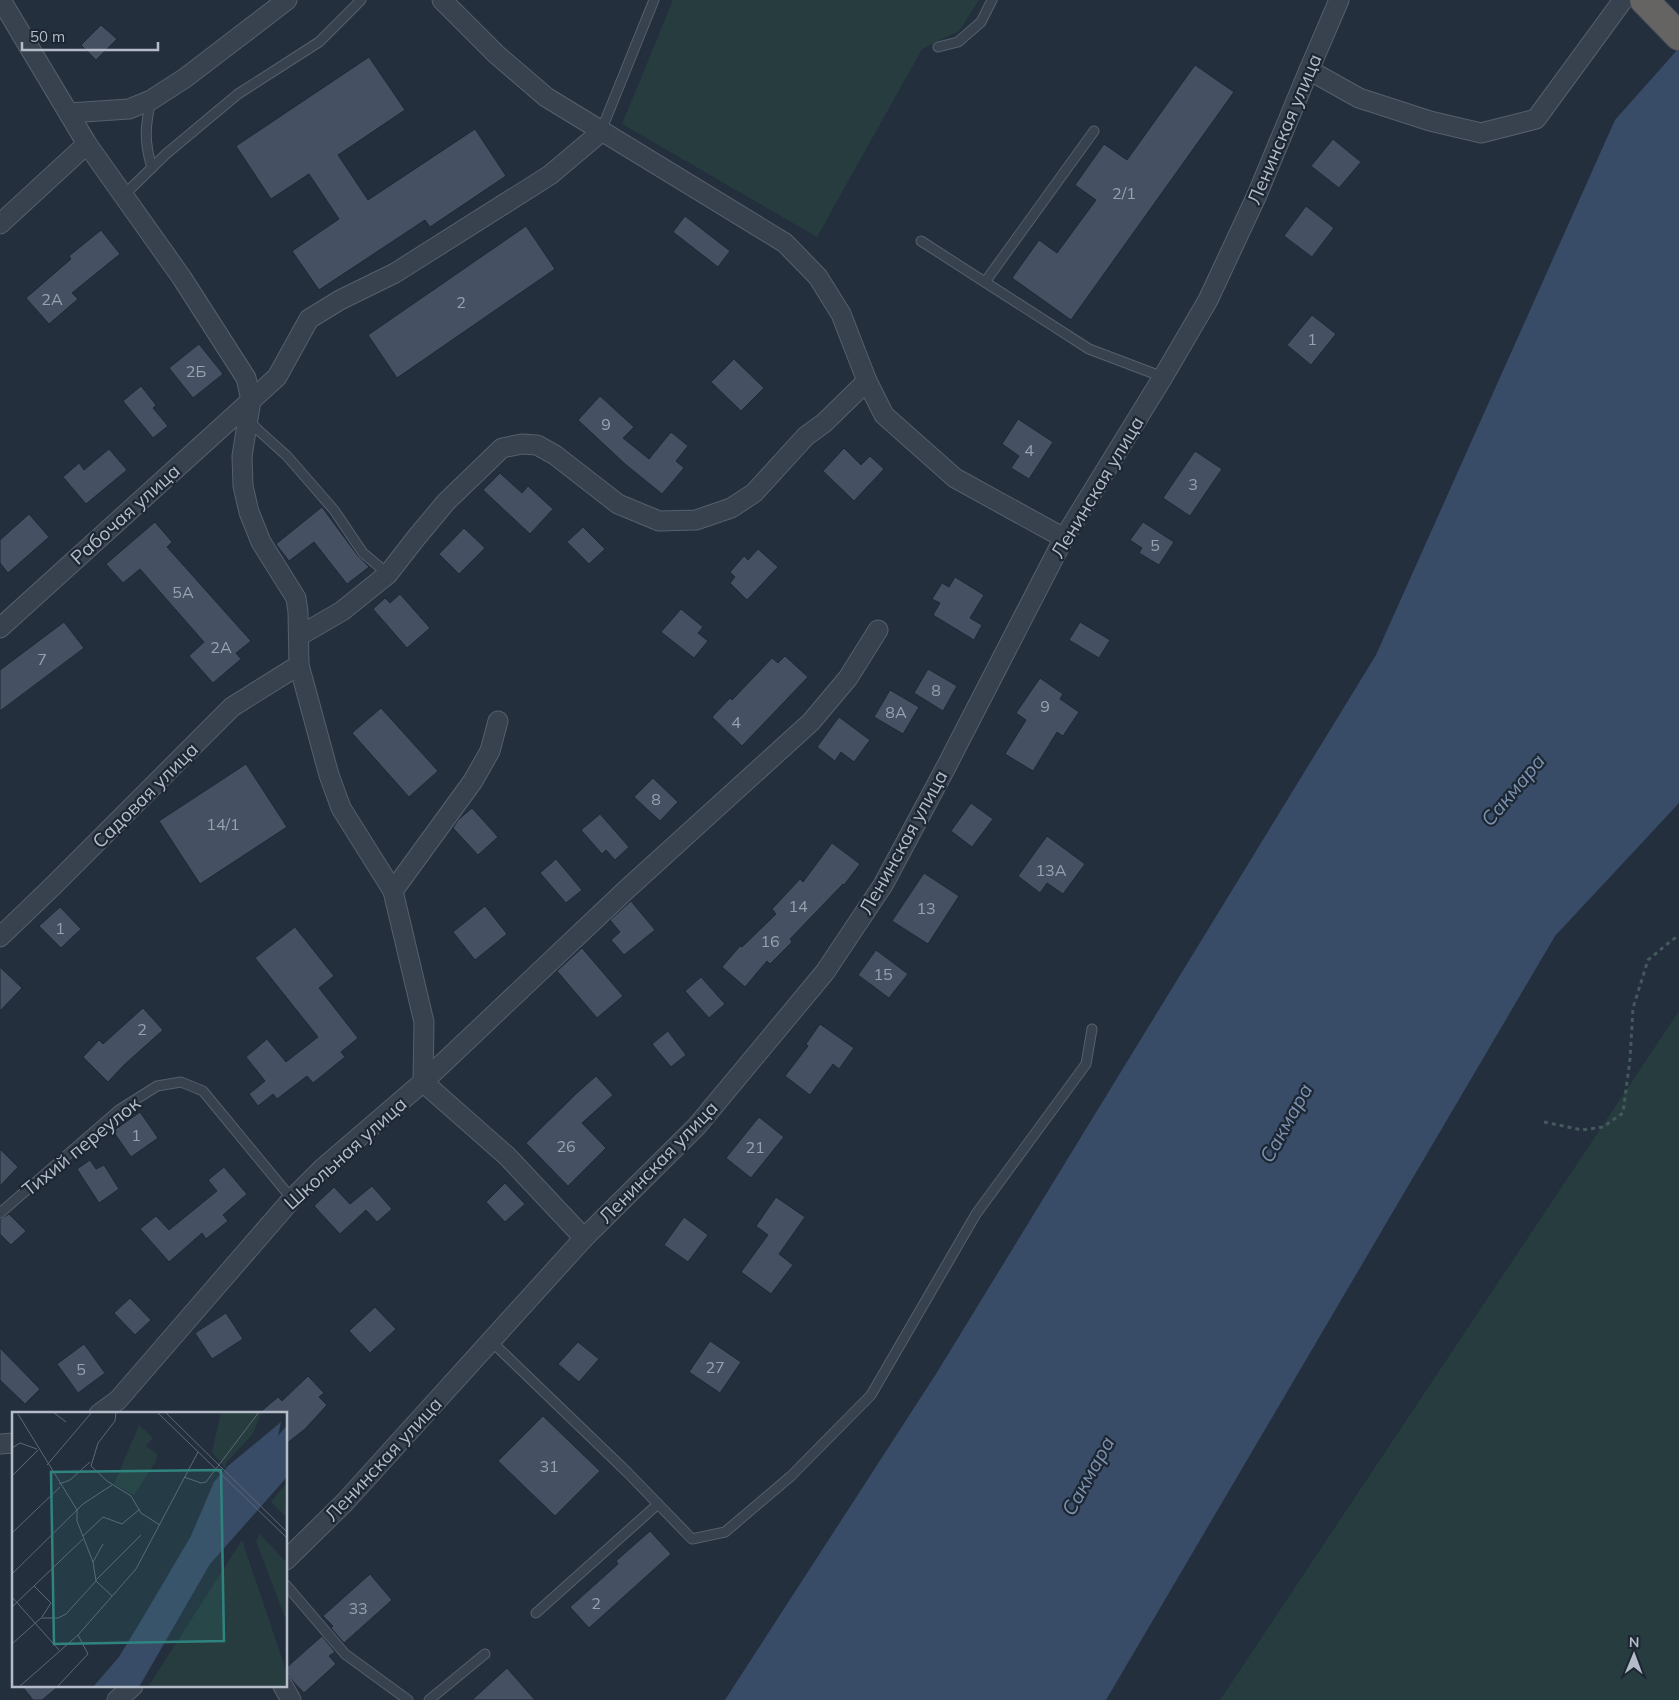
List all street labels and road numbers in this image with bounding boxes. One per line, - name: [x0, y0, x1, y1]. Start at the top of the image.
- street label: Ленинская улица: [1241, 50, 1327, 208]
- street label: Ленинская улица: [1045, 412, 1149, 562]
- street label: Рабочая улица: [65, 459, 185, 569]
- street label: Садовая улица: [87, 737, 203, 853]
- street label: Ленинская улица: [853, 766, 953, 918]
- street label: Тихий переулок: [17, 1091, 146, 1201]
- street label: Школьная улица: [279, 1092, 411, 1214]
- street label: Ленинская улица: [593, 1096, 723, 1228]
- street label: Ленинская улица: [319, 1392, 447, 1526]

